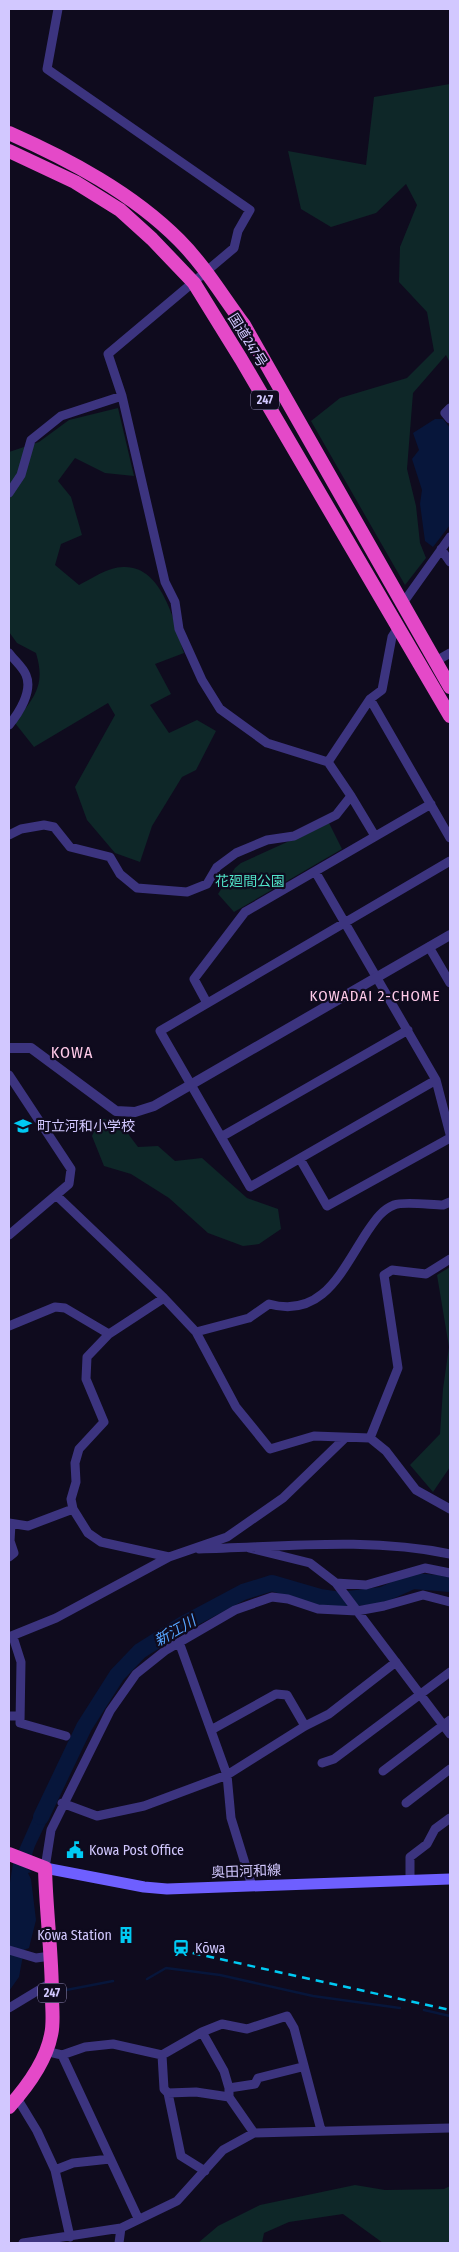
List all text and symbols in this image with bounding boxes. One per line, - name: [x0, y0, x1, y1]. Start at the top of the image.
- street label: 国道247号: [224, 310, 271, 370]
- road number: 247: [251, 390, 279, 410]
- park label: 花廻間公園: [215, 873, 285, 890]
- district label: KOWADAI 2-CHOME: [309, 987, 441, 1005]
- district label: KOWA: [51, 1043, 93, 1062]
- school or university icon: 町立河和小学校: [13, 1116, 33, 1136]
- place label: 町立河和小学校: [37, 1118, 135, 1135]
- water label: 新江川: [151, 1611, 201, 1650]
- public building icon: Kowa Post Office: [65, 1840, 85, 1860]
- place label: Kowa Post Office: [89, 1842, 184, 1859]
- street label: 奥田河和線: [211, 1862, 281, 1881]
- building icon: Kōwa Station: [116, 1925, 136, 1945]
- place label: Kōwa Station: [37, 1927, 112, 1944]
- station icon: Kōwa: [171, 1938, 191, 1958]
- place label: Kōwa: [195, 1940, 226, 1957]
- road number: 247: [38, 1984, 66, 2002]

